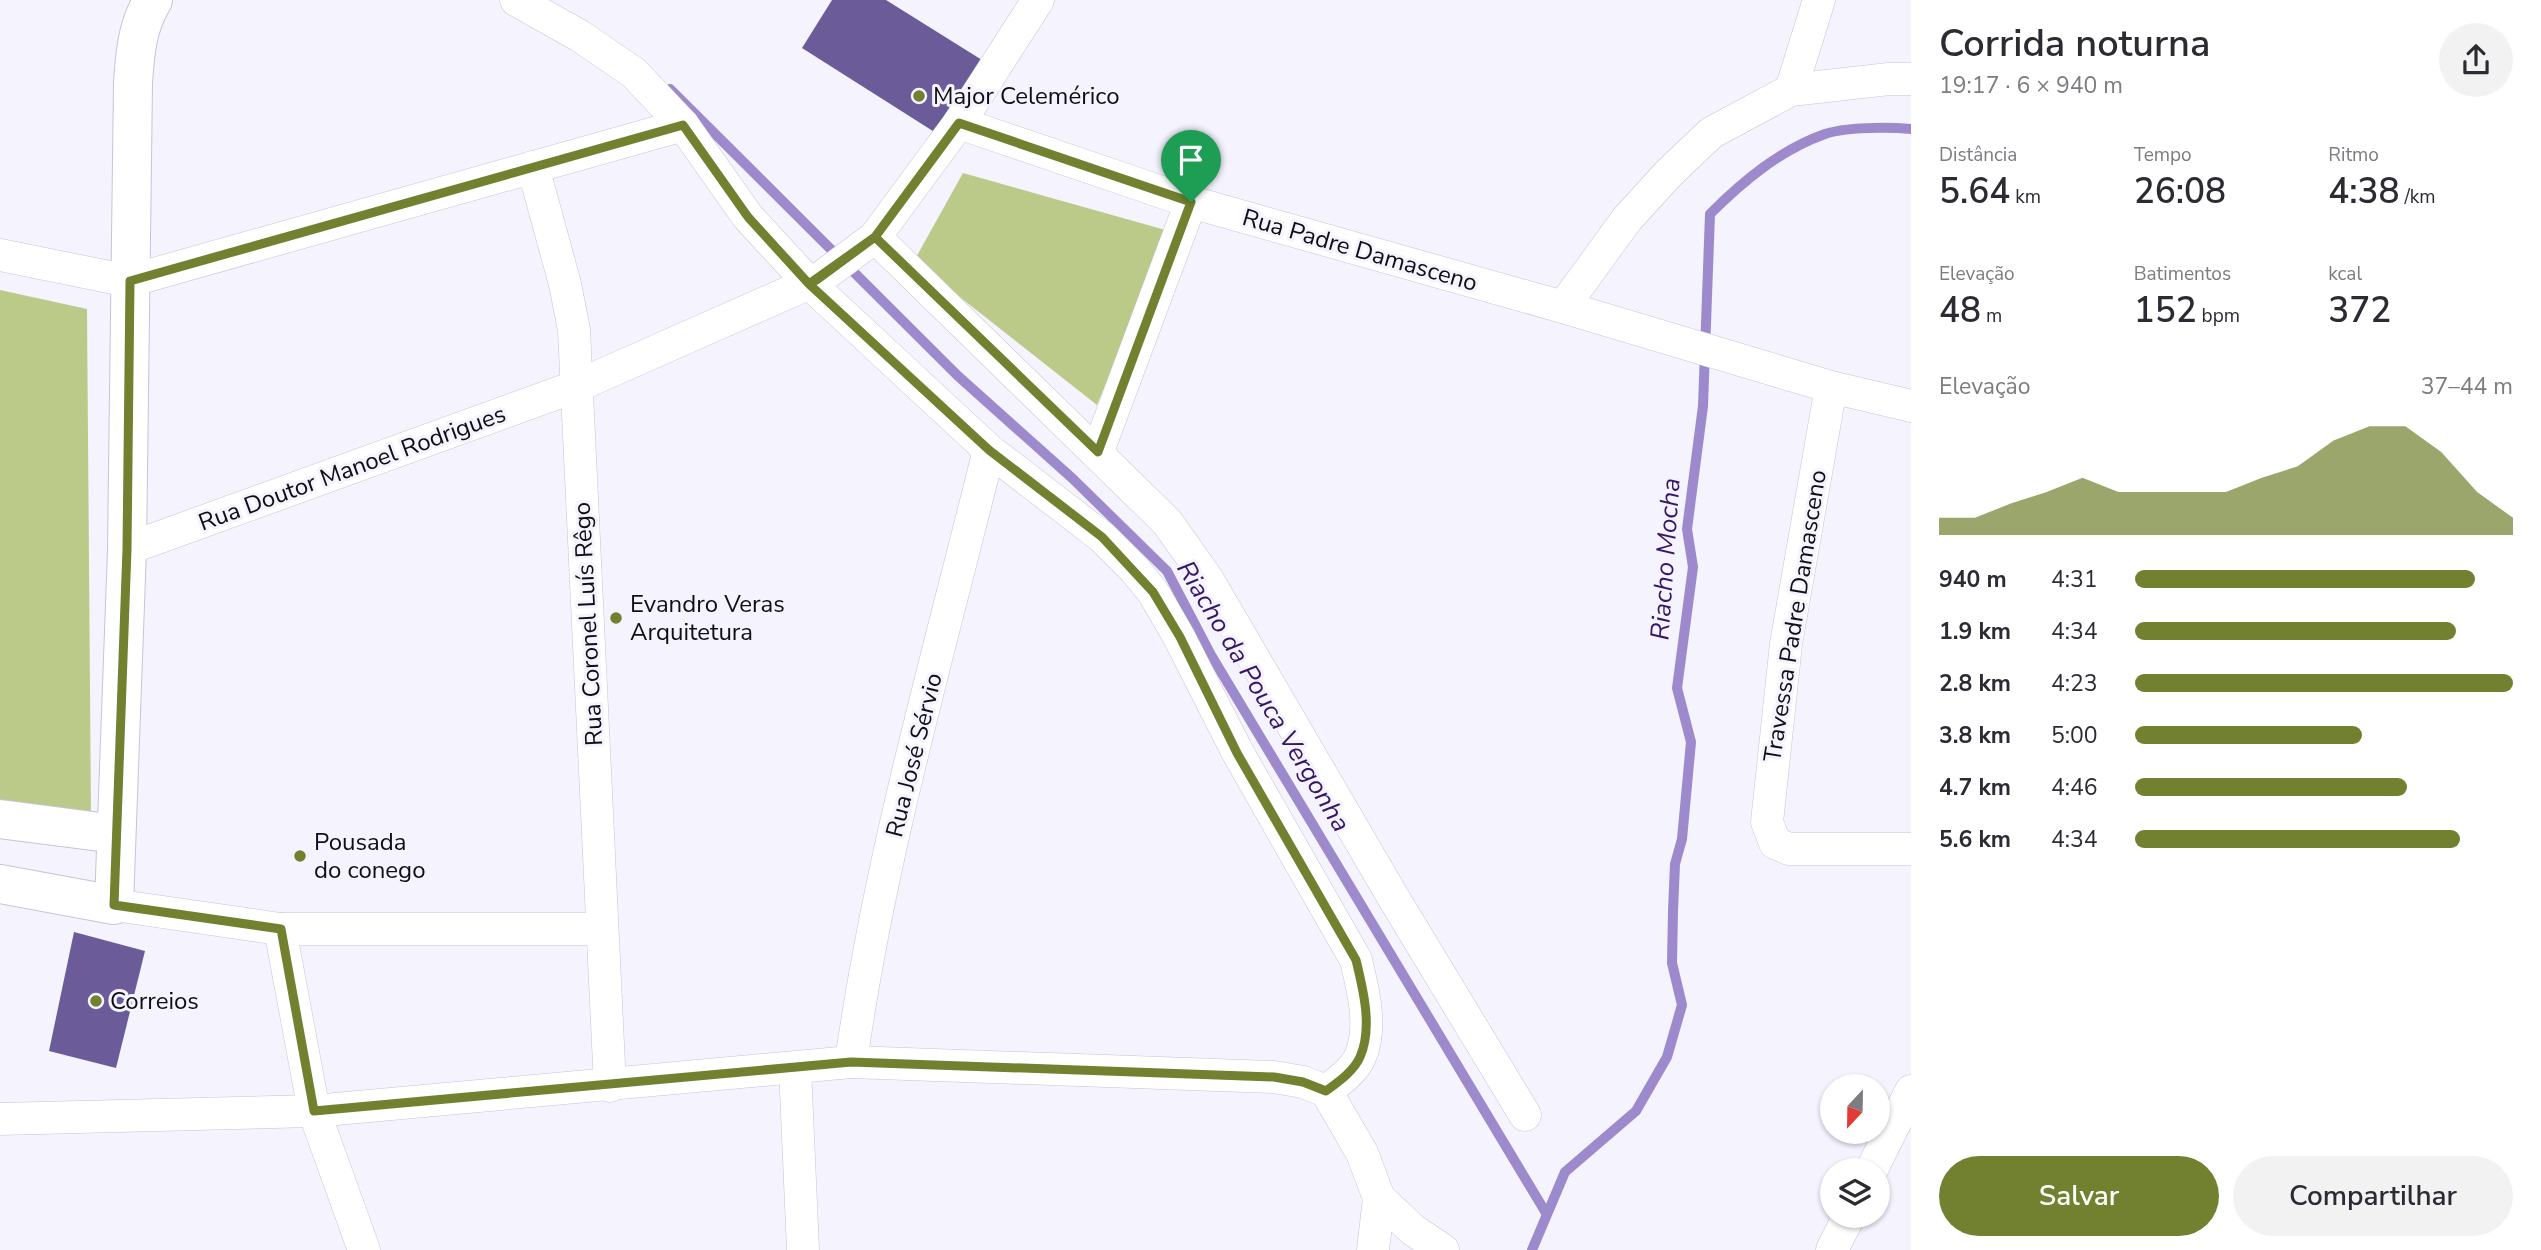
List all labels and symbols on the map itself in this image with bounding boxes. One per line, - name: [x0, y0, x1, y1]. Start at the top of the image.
- place label: Major Celemérico: [933, 80, 1120, 112]
- marker: Major Celemérico: [911, 88, 927, 104]
- pin: [1161, 130, 1221, 202]
- street label: Rua Padre Damasceno: [1239, 201, 1481, 299]
- street label: Rua Doutor Manoel Rodrigues: [194, 397, 510, 539]
- street label: Travessa Padre Damasceno: [1756, 468, 1834, 764]
- water label: Riacho Mocha: [1642, 477, 1689, 641]
- street label: Rua Coronel Luís Rêgo: [566, 501, 610, 747]
- water label: Riacho da Pouca Vergonha: [1169, 554, 1359, 838]
- place label: Evandro Veras Arquitetura: [630, 588, 785, 648]
- marker: Evandro Veras Arquitetura: [608, 610, 624, 626]
- street label: Rua José Sérvio: [878, 670, 950, 840]
- place label: Pousada do conego: [314, 826, 426, 886]
- marker: Pousada do conego: [292, 848, 308, 864]
- place label: Correios: [110, 985, 199, 1017]
- marker: Correios: [88, 993, 104, 1009]
- north arrow: [1820, 1074, 1890, 1144]

